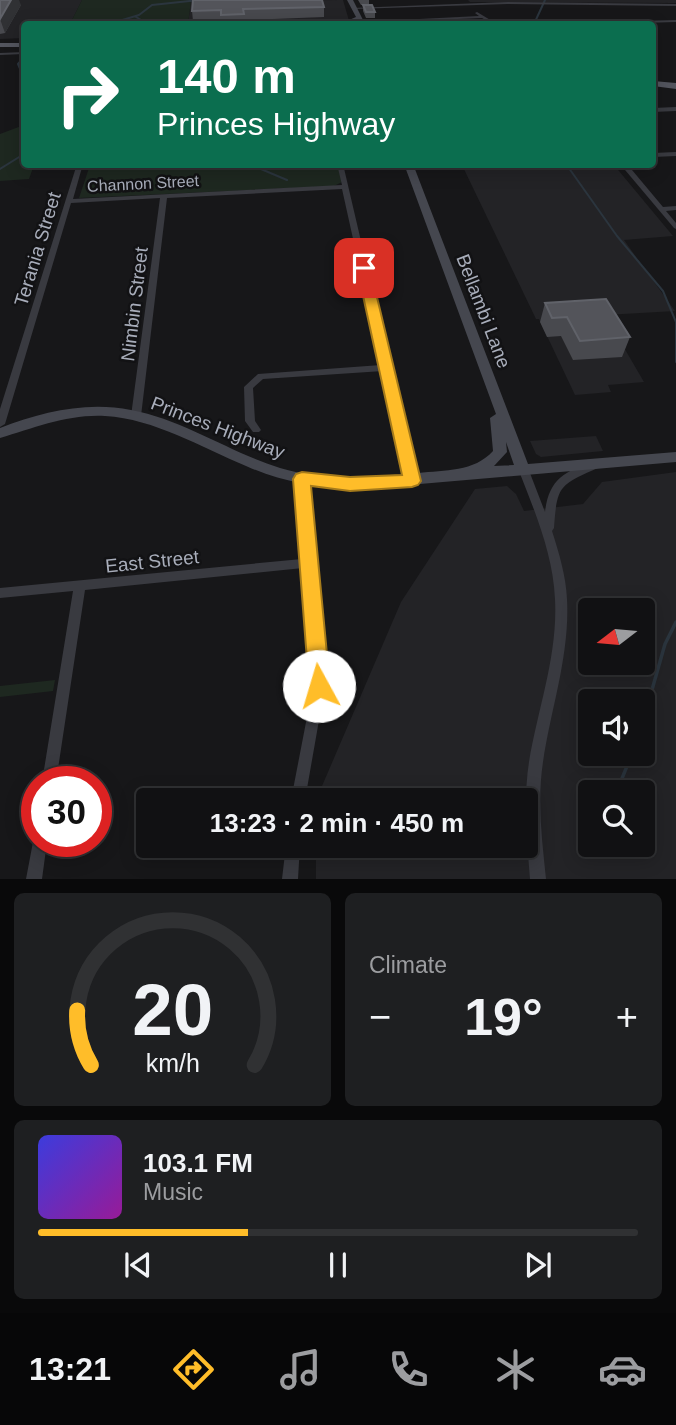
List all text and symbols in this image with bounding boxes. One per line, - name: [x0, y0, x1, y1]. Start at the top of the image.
- icon: right: [42, 49, 133, 140]
- text: 140 m: [157, 49, 296, 103]
- text: Princes Highway: [157, 106, 395, 142]
- street label: Channon Street: [87, 172, 200, 195]
- street label: Terania Street: [10, 189, 65, 309]
- pin: [334, 238, 394, 298]
- street label: Nimbin Street: [117, 245, 152, 362]
- icon: arrive: [345, 249, 383, 287]
- street label: Bellambi Lane: [452, 251, 515, 371]
- street label: Princes Highway: [148, 392, 288, 463]
- street label: East Street: [104, 546, 201, 577]
- north arrow: [578, 598, 654, 676]
- map controls: [578, 598, 655, 857]
- position arrow: [282, 649, 356, 723]
- button: sound: [578, 689, 655, 766]
- speed limit sign: 30: [21, 766, 112, 857]
- button: search: [578, 780, 655, 857]
- text: 13:23 · 2 min · 450 m: [210, 808, 464, 838]
- text: Climate: [369, 952, 447, 978]
- text: 20: [132, 970, 213, 1051]
- text: 19°: [464, 988, 543, 1046]
- text: −: [369, 996, 391, 1038]
- text: +: [616, 996, 638, 1038]
- text: km/h: [145, 1049, 200, 1077]
- text: 103.1 FM: [143, 1148, 253, 1178]
- text: Music: [143, 1179, 203, 1205]
- icon: previous: [119, 1246, 157, 1284]
- icon: pause: [319, 1246, 357, 1284]
- icon: next: [519, 1246, 557, 1284]
- icon: directions: [169, 1345, 218, 1394]
- icon: music: [276, 1345, 325, 1394]
- icon: phone: [384, 1345, 433, 1394]
- icon: climate: [491, 1345, 540, 1394]
- icon: car: [598, 1345, 647, 1394]
- text: 13:21: [29, 1351, 111, 1387]

